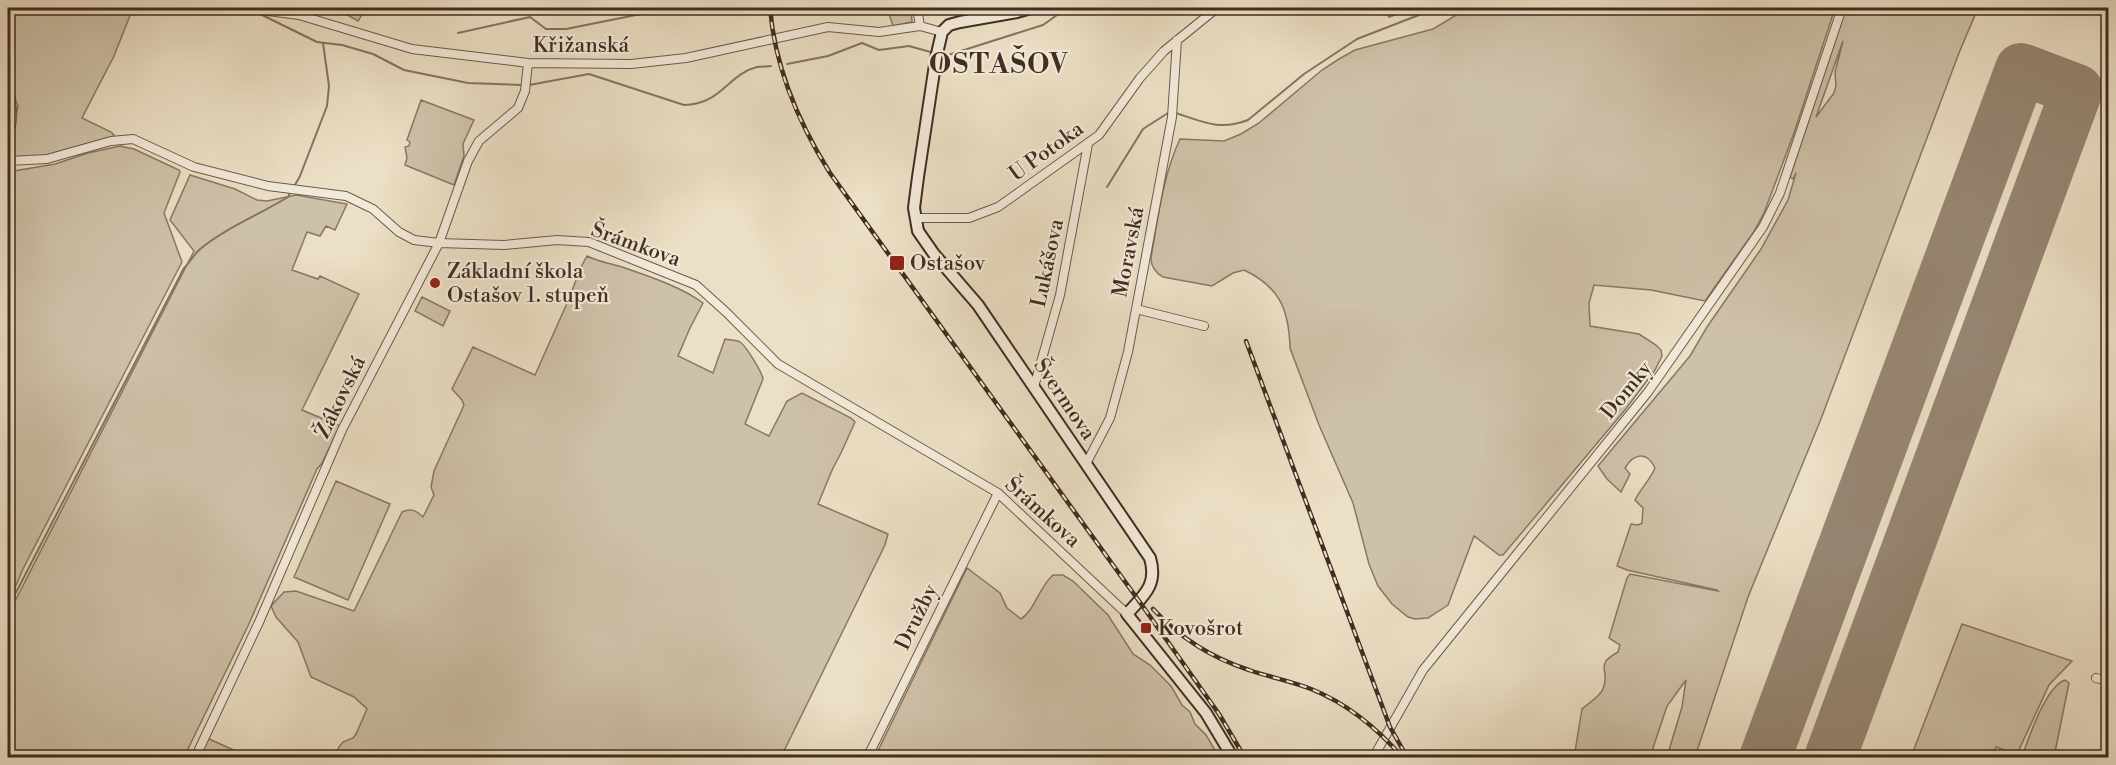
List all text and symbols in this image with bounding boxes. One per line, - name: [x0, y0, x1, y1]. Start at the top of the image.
- street label: Křižanská: [533, 33, 630, 59]
- district label: OSTAŠOV: [929, 45, 1069, 82]
- street label: U Potoka: [1004, 116, 1089, 187]
- street label: Moravská: [1107, 204, 1151, 300]
- street label: Šrámkova: [587, 214, 685, 273]
- street label: Lukášova: [1026, 216, 1070, 310]
- place label: Ostašov: [910, 251, 986, 277]
- marker: Ostašov: [888, 254, 906, 272]
- place label: Základní škola Ostašov 1. stupeň: [447, 259, 610, 309]
- marker: Základní škola Ostašov 1. stupeň: [428, 276, 442, 290]
- street label: Žákovská: [308, 351, 372, 443]
- street label: Švermova: [1027, 352, 1104, 446]
- street label: Domky: [1595, 356, 1659, 425]
- street label: Šrámkova: [999, 470, 1088, 554]
- street label: Družby: [890, 580, 944, 655]
- place label: Kovošrot: [1158, 616, 1244, 642]
- marker: Kovošrot: [1139, 621, 1153, 635]

